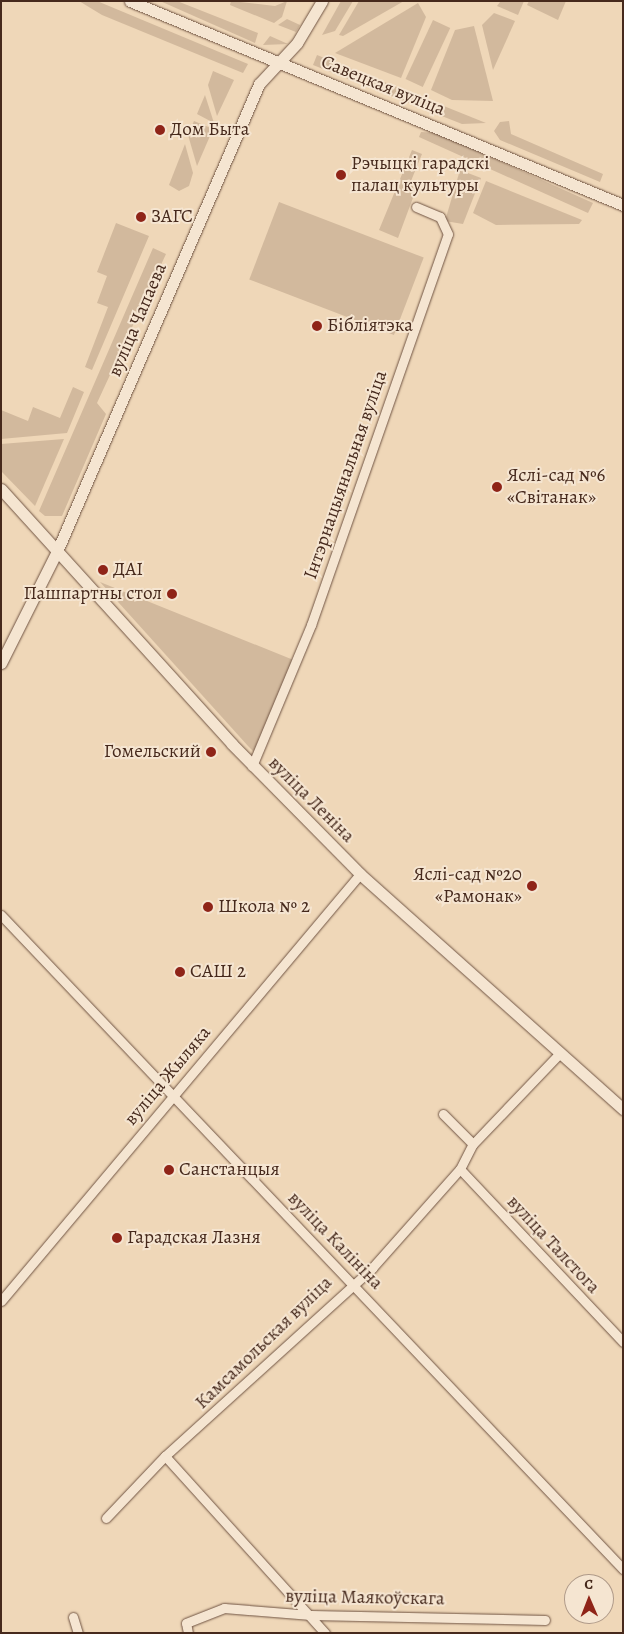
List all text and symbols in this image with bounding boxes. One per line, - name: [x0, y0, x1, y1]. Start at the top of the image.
- street label: Савецкая вуліца: [318, 51, 448, 121]
- place label: Дом Быта: [170, 119, 249, 141]
- marker: Дом Быта: [154, 124, 166, 136]
- place label: Рэчыцкі гарадскі палац культуры: [351, 153, 490, 197]
- marker: Рэчыцкі гарадскі палац культуры: [335, 169, 347, 181]
- place label: ЗАГС: [151, 206, 193, 228]
- marker: ЗАГС: [135, 211, 147, 223]
- street label: вуліца Чапаева: [104, 260, 172, 380]
- place label: Бібліятэка: [327, 315, 413, 337]
- marker: Бібліятэка: [311, 320, 323, 332]
- street label: Інтэрнацыянальная вуліца: [300, 368, 392, 582]
- place label: Яслі-сад №6 «Світанак»: [507, 465, 605, 509]
- marker: Яслі-сад №6 «Світанак»: [491, 481, 503, 493]
- place label: ДАІ: [113, 559, 143, 581]
- marker: ДАІ: [97, 564, 109, 576]
- place label: Пашпартны стол: [23, 583, 162, 605]
- marker: Пашпартны стол: [166, 588, 178, 600]
- place label: Гомельский: [104, 741, 201, 763]
- marker: Гомельский: [205, 746, 217, 758]
- street label: вуліца Леніна: [263, 752, 359, 848]
- place label: Яслі-сад №20 «Рамонак»: [413, 864, 522, 908]
- marker: Яслі-сад №20 «Рамонак»: [526, 880, 538, 892]
- place label: Школа № 2: [218, 896, 310, 918]
- marker: Школа № 2: [202, 901, 214, 913]
- place label: САШ 2: [190, 961, 246, 983]
- marker: САШ 2: [174, 966, 186, 978]
- street label: вуліца Жыляка: [120, 1022, 216, 1130]
- place label: Санстанцыя: [179, 1159, 280, 1181]
- marker: Санстанцыя: [163, 1164, 175, 1176]
- street label: вуліца Калініна: [283, 1187, 387, 1295]
- street label: вуліца Талстога: [502, 1191, 604, 1299]
- place label: Гарадская Лазня: [127, 1227, 261, 1249]
- marker: Гарадская Лазня: [111, 1232, 123, 1244]
- street label: Камсамольская вуліца: [191, 1272, 337, 1414]
- north arrow: [564, 1574, 614, 1624]
- text: С: [584, 1575, 593, 1594]
- street label: вуліца Маякоўскага: [285, 1585, 445, 1611]

